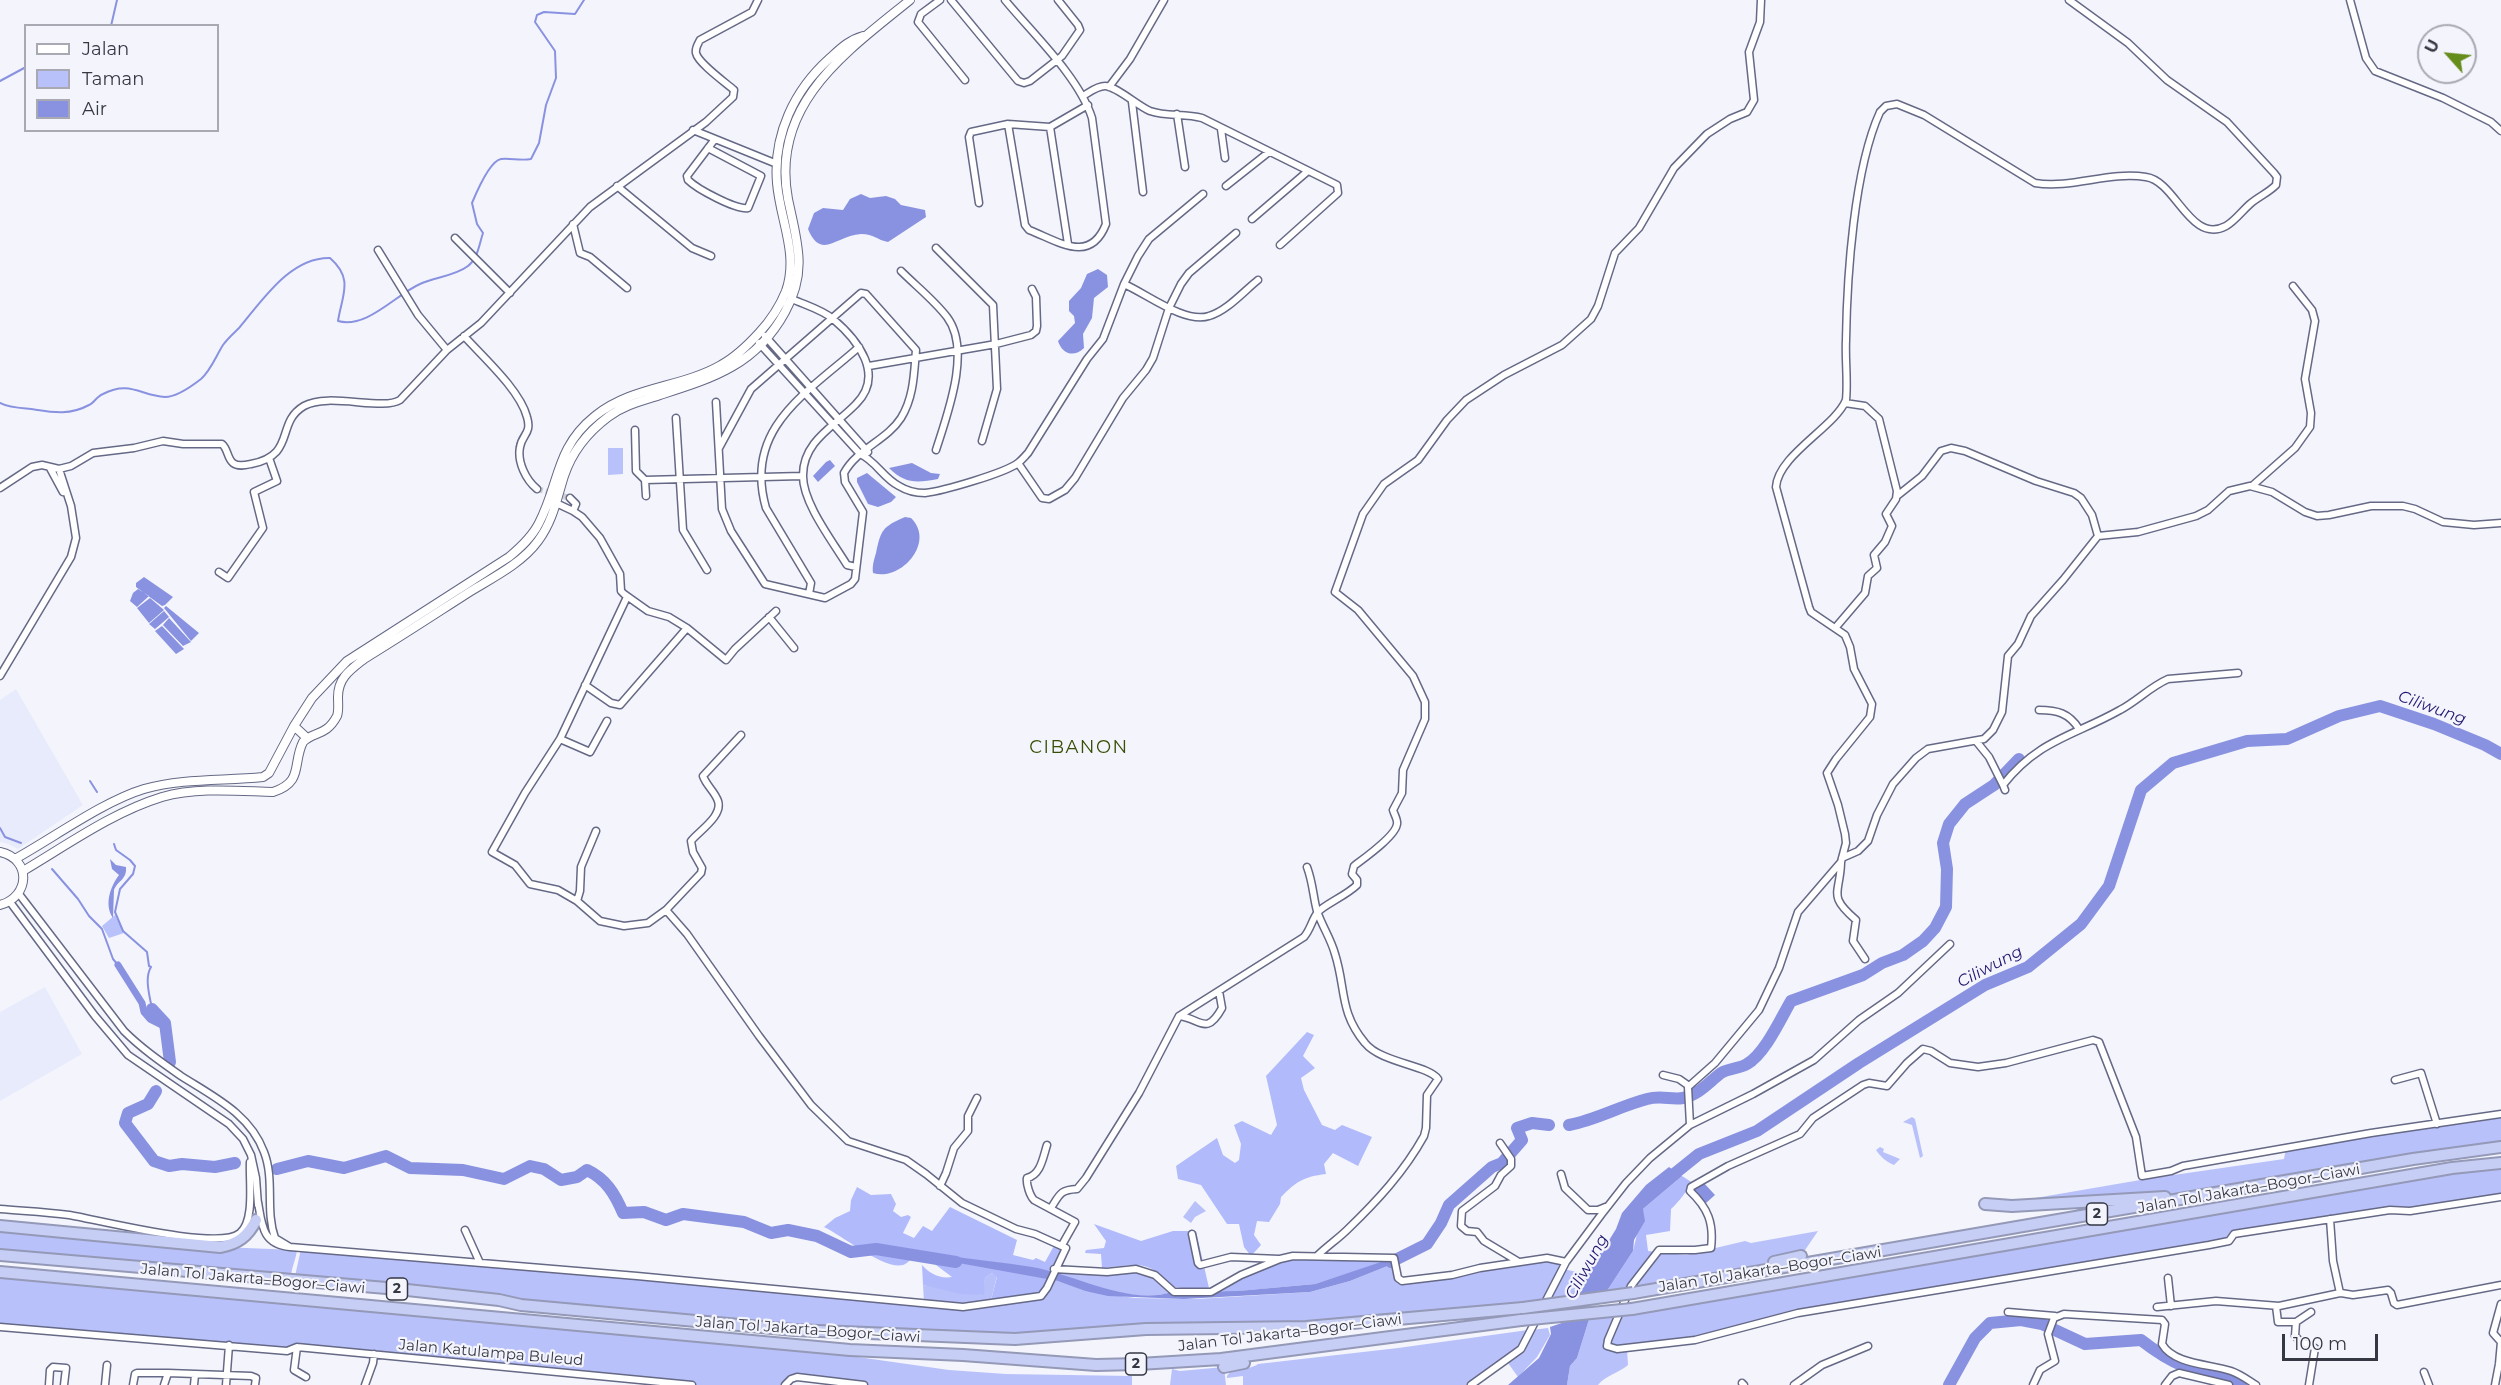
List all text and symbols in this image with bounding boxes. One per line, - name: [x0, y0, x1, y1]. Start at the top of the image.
- legend: [24, 24, 219, 132]
- north arrow: [2417, 24, 2477, 84]
- text: U: [2421, 37, 2444, 56]
- text: Jalan: [82, 38, 129, 60]
- text: Taman: [82, 68, 144, 90]
- text: Air: [82, 98, 107, 120]
- water label: Ciliwung: [2395, 687, 2469, 729]
- district label: CIBANON: [1029, 737, 1129, 759]
- water label: Ciliwung: [1954, 942, 2026, 992]
- street label: Jalan Tol Jakarta–Bogor–Ciawi: [2136, 1161, 2362, 1217]
- road number: 2: [2086, 1203, 2108, 1225]
- water label: Ciliwung: [1561, 1231, 1613, 1303]
- street label: Jalan Tol Jakarta–Bogor–Ciawi: [1657, 1243, 1883, 1297]
- street label: Jalan Tol Jakarta–Bogor–Ciawi: [140, 1260, 366, 1298]
- road number: 2: [386, 1278, 408, 1300]
- street label: Jalan Tol Jakarta–Bogor–Ciawi: [1177, 1310, 1403, 1356]
- street label: Jalan Tol Jakarta–Bogor–Ciawi: [695, 1313, 921, 1347]
- scale bar: [2285, 1322, 2381, 1360]
- text: 100 m: [2293, 1333, 2347, 1355]
- street label: Jalan Katulampa Buleud: [398, 1336, 584, 1370]
- road number: 2: [1126, 1353, 1146, 1375]

